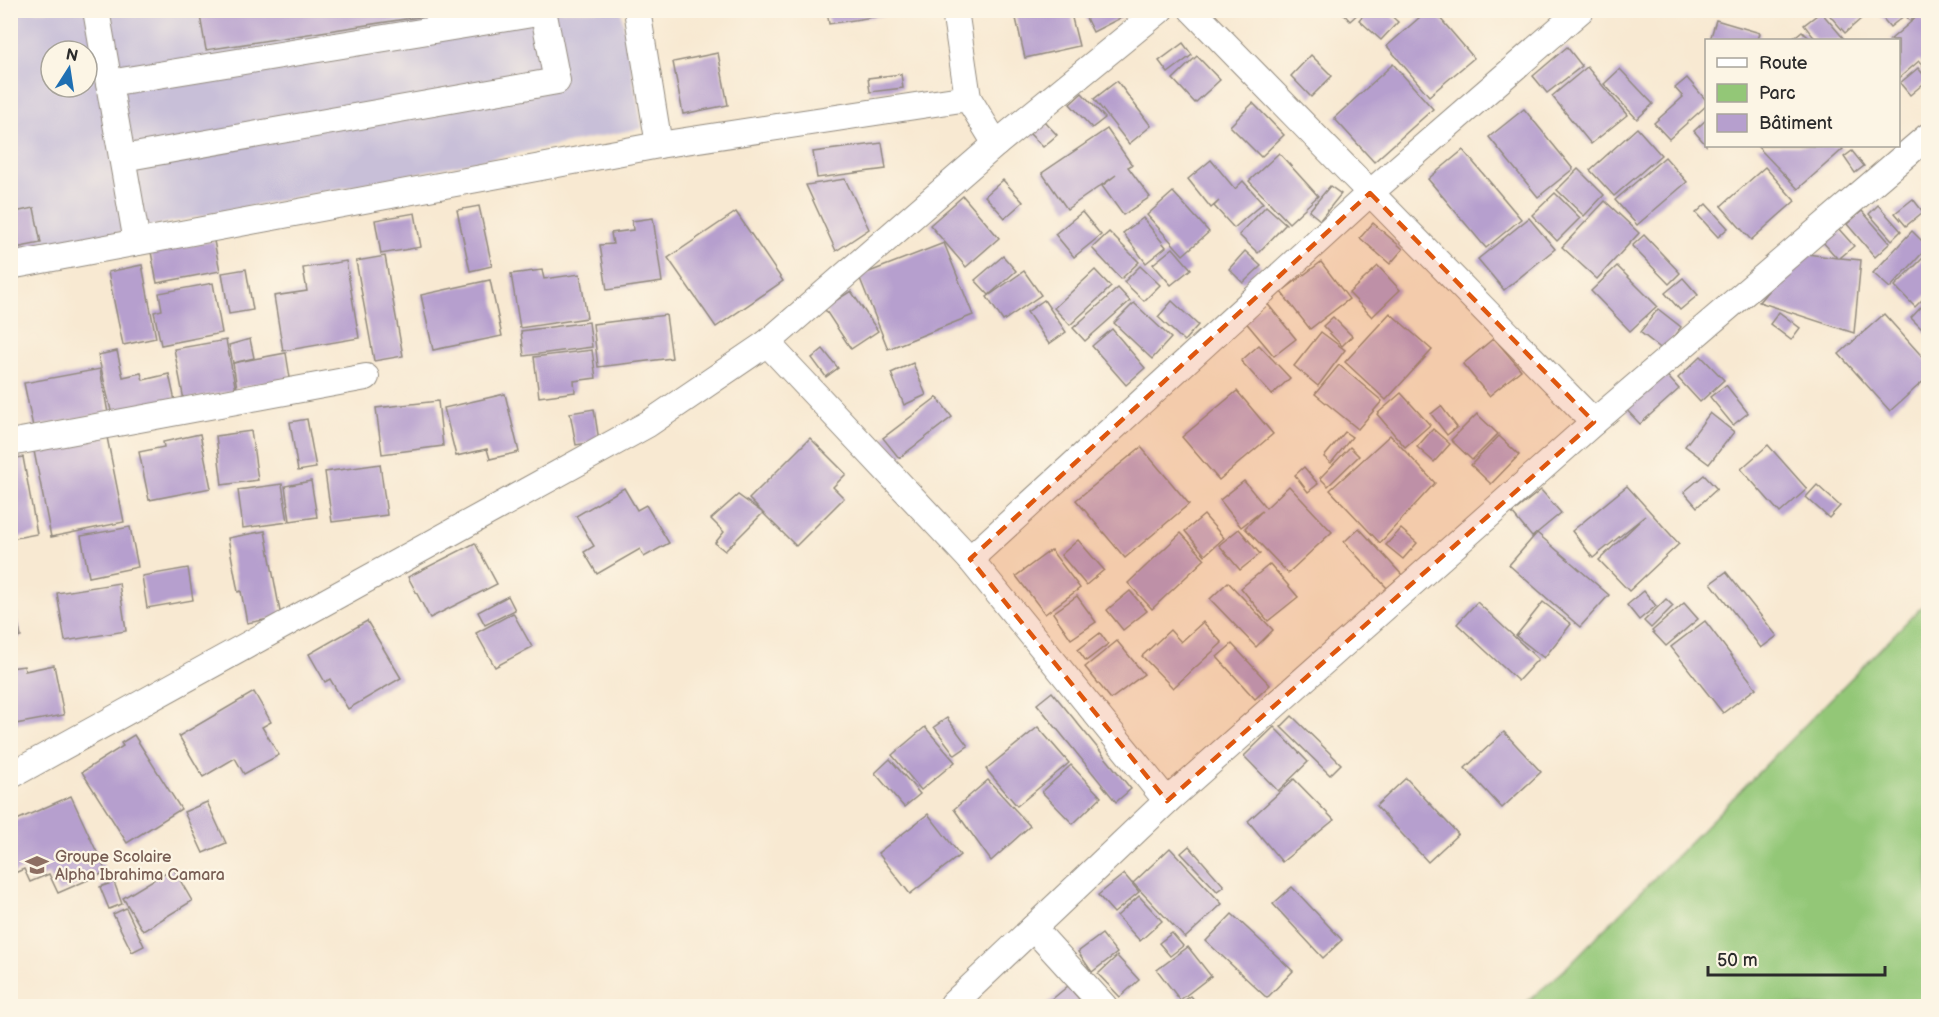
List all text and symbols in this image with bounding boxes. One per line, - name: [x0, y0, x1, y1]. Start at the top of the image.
- north arrow: [39, 39, 99, 99]
- legend: [1705, 39, 1900, 147]
- text: N: [64, 45, 80, 66]
- text: Route: [1759, 53, 1808, 74]
- text: Parc: [1759, 83, 1796, 104]
- text: Bâtiment: [1759, 113, 1833, 134]
- place label: Groupe Scolaire Alpha Ibrahima Camara: [55, 848, 225, 885]
- school or university icon: Groupe Scolaire Alpha Ibrahima Camara: [24, 852, 50, 878]
- scale bar: [1708, 939, 1885, 977]
- text: 50 m: [1717, 950, 1758, 971]

